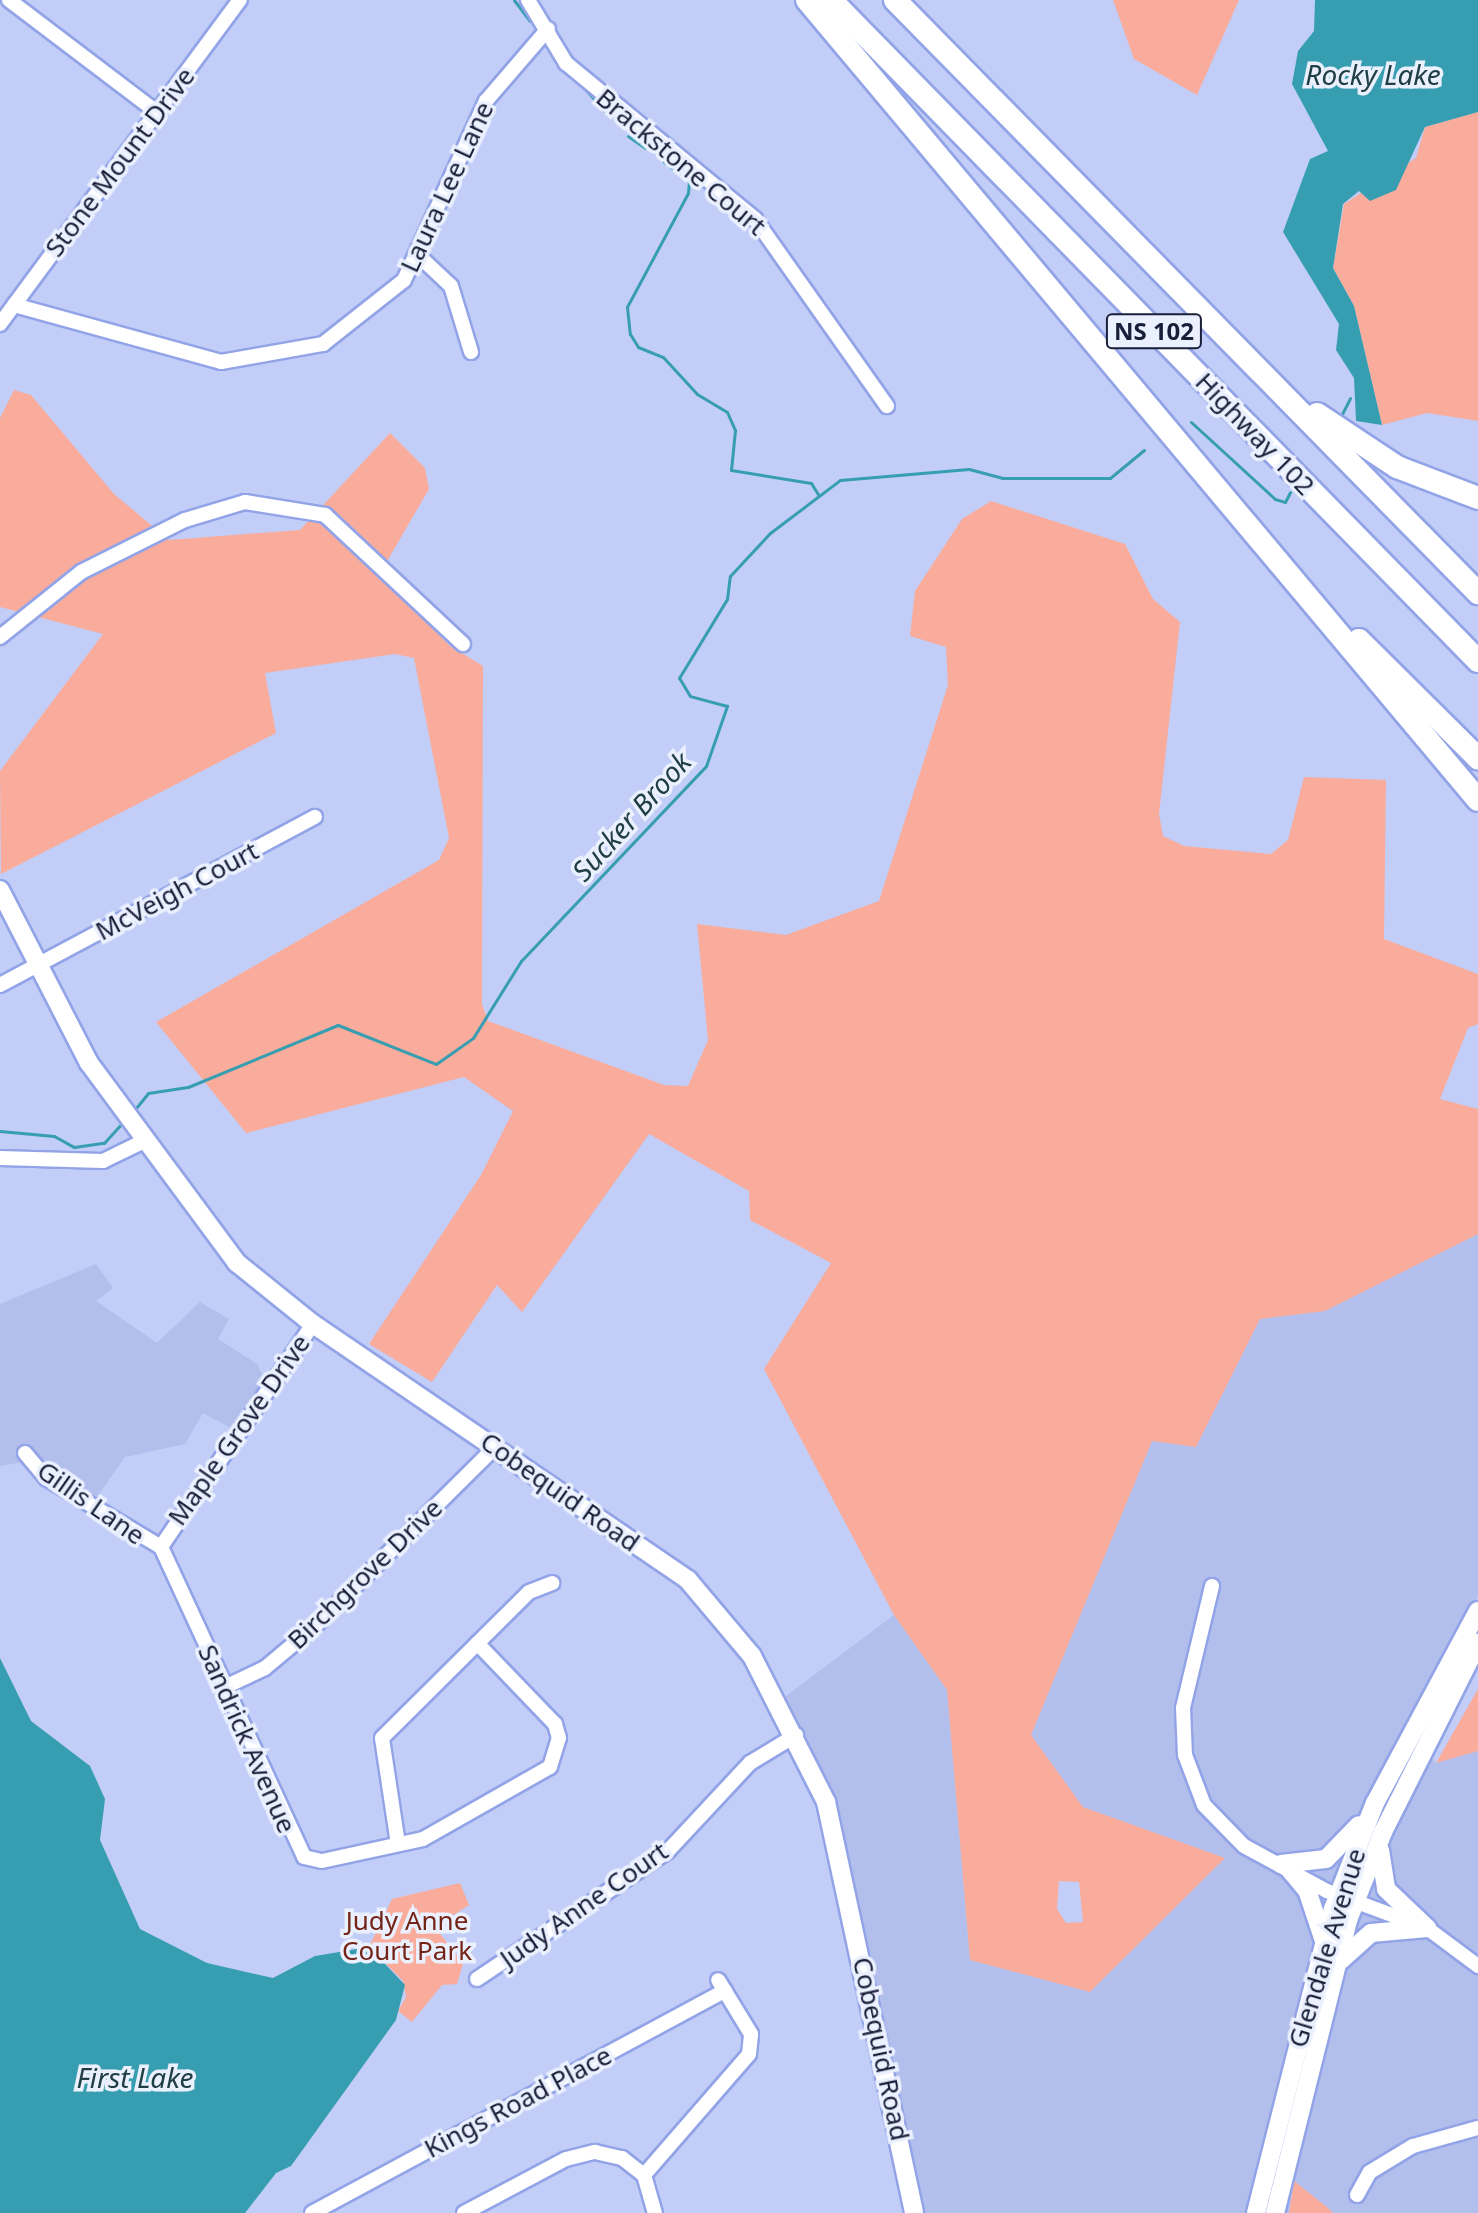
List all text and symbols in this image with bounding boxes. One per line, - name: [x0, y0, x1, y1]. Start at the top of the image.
- water label: Rocky Lake: [1305, 57, 1441, 91]
- street label: Stone Mount Drive: [39, 61, 201, 263]
- street label: Brackstone Court: [590, 82, 772, 242]
- street label: Laura Lee Lane: [394, 97, 500, 277]
- road number: NS 102: [1104, 311, 1204, 351]
- street label: Highway 102: [1189, 366, 1321, 502]
- water label: Sucker Brook: [564, 745, 698, 887]
- street label: McVeigh Court: [90, 835, 264, 947]
- street label: Maple Grove Drive: [162, 1329, 316, 1531]
- street label: Cobequid Road: [475, 1426, 645, 1558]
- street label: Gillis Lane: [31, 1455, 151, 1551]
- street label: Birchgrove Drive: [281, 1492, 449, 1656]
- street label: Sandrick Avenue: [192, 1640, 302, 1838]
- street label: Judy Anne Court: [494, 1836, 674, 1974]
- street label: Glendale Avenue: [1282, 1845, 1372, 2051]
- park label: Judy Anne Court Park: [342, 1905, 472, 1966]
- street label: Cobequid Road: [846, 1954, 916, 2144]
- street label: Kings Road Place: [419, 2040, 617, 2164]
- water label: First Lake: [77, 2060, 193, 2094]

